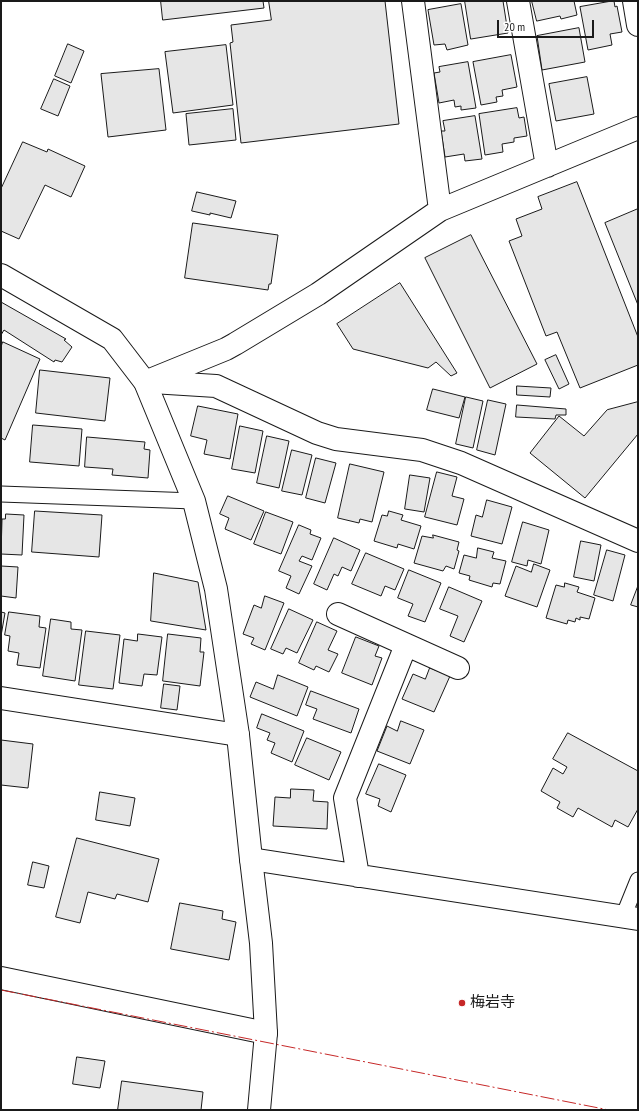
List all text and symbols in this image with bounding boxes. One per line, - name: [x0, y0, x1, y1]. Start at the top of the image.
- scale bar: [499, 12, 596, 38]
- text: 20 m: [504, 19, 525, 34]
- place label: 梅岩寺: [470, 994, 515, 1012]
- marker: 梅岩寺: [457, 998, 467, 1008]

